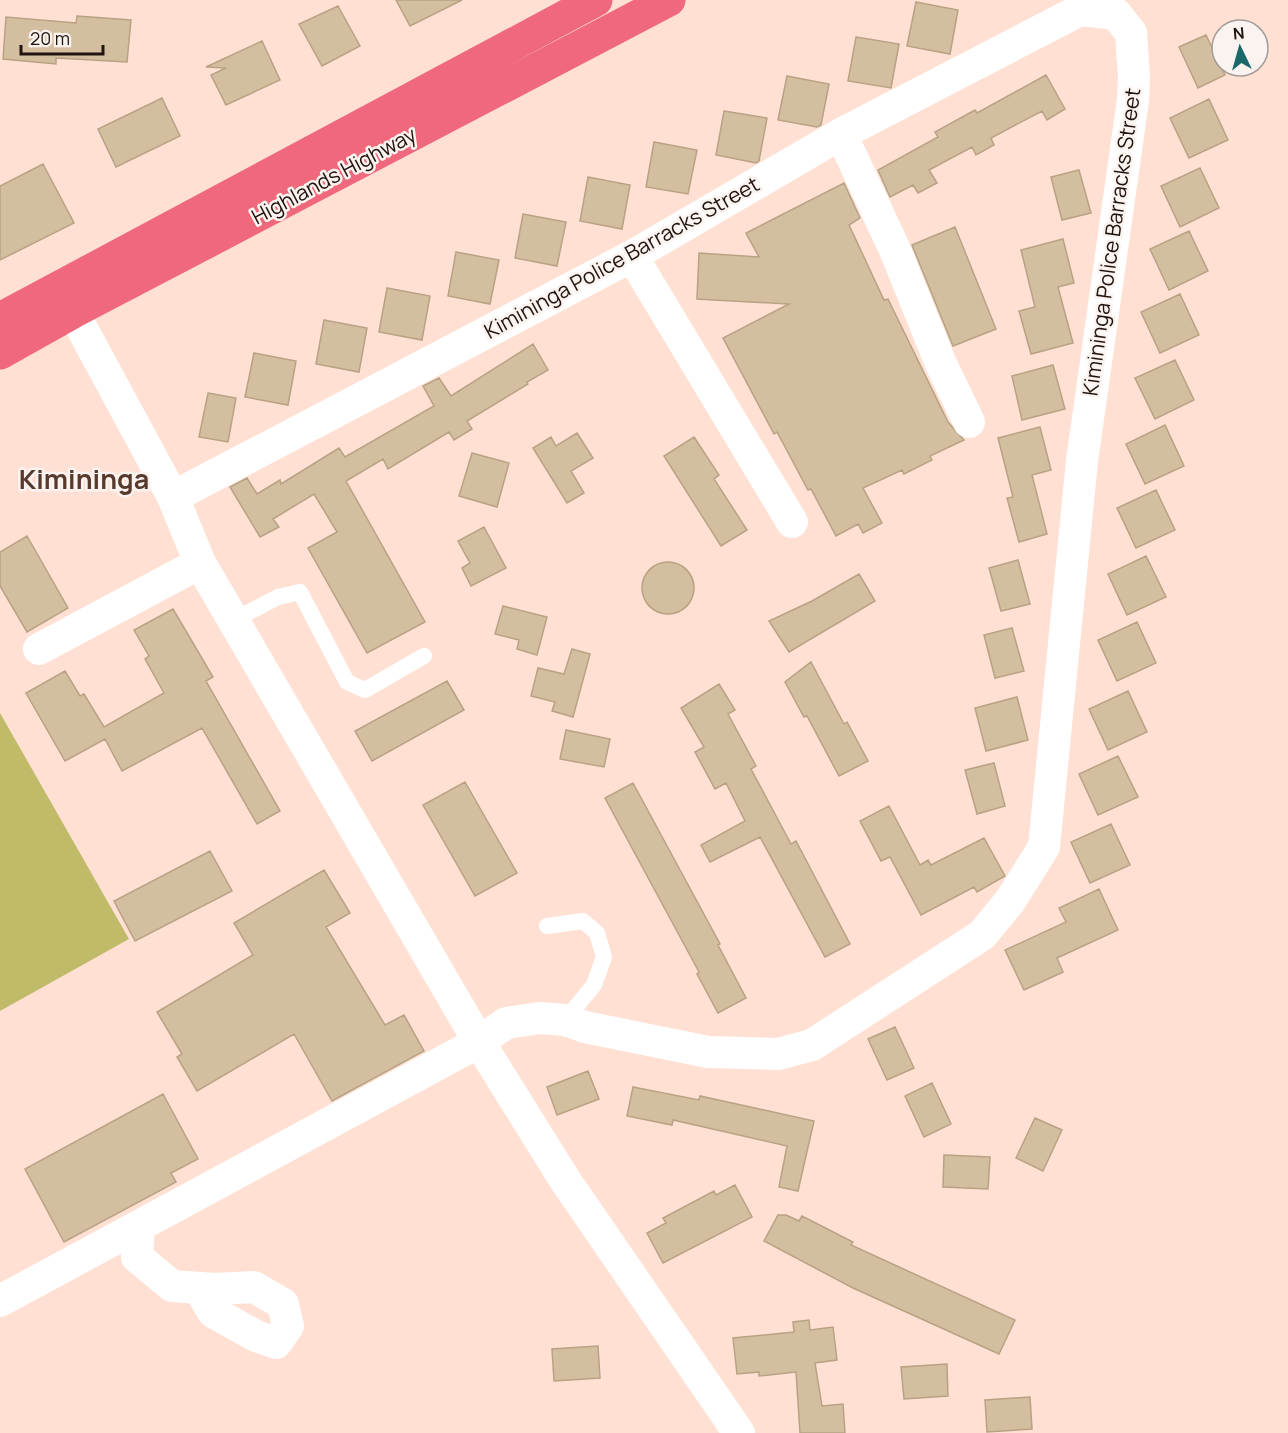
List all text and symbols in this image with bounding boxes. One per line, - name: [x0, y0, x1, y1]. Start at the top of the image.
- scale bar: [21, 18, 104, 56]
- north arrow: [1210, 18, 1270, 78]
- text: N: [1232, 22, 1245, 45]
- text: 20 m: [30, 26, 70, 50]
- street label: Kimininga Police Barracks Street: [1076, 86, 1146, 398]
- street label: Highlands Highway: [246, 120, 421, 230]
- street label: Kimininga Police Barracks Street: [479, 170, 764, 345]
- district label: Kimininga: [19, 460, 149, 497]

